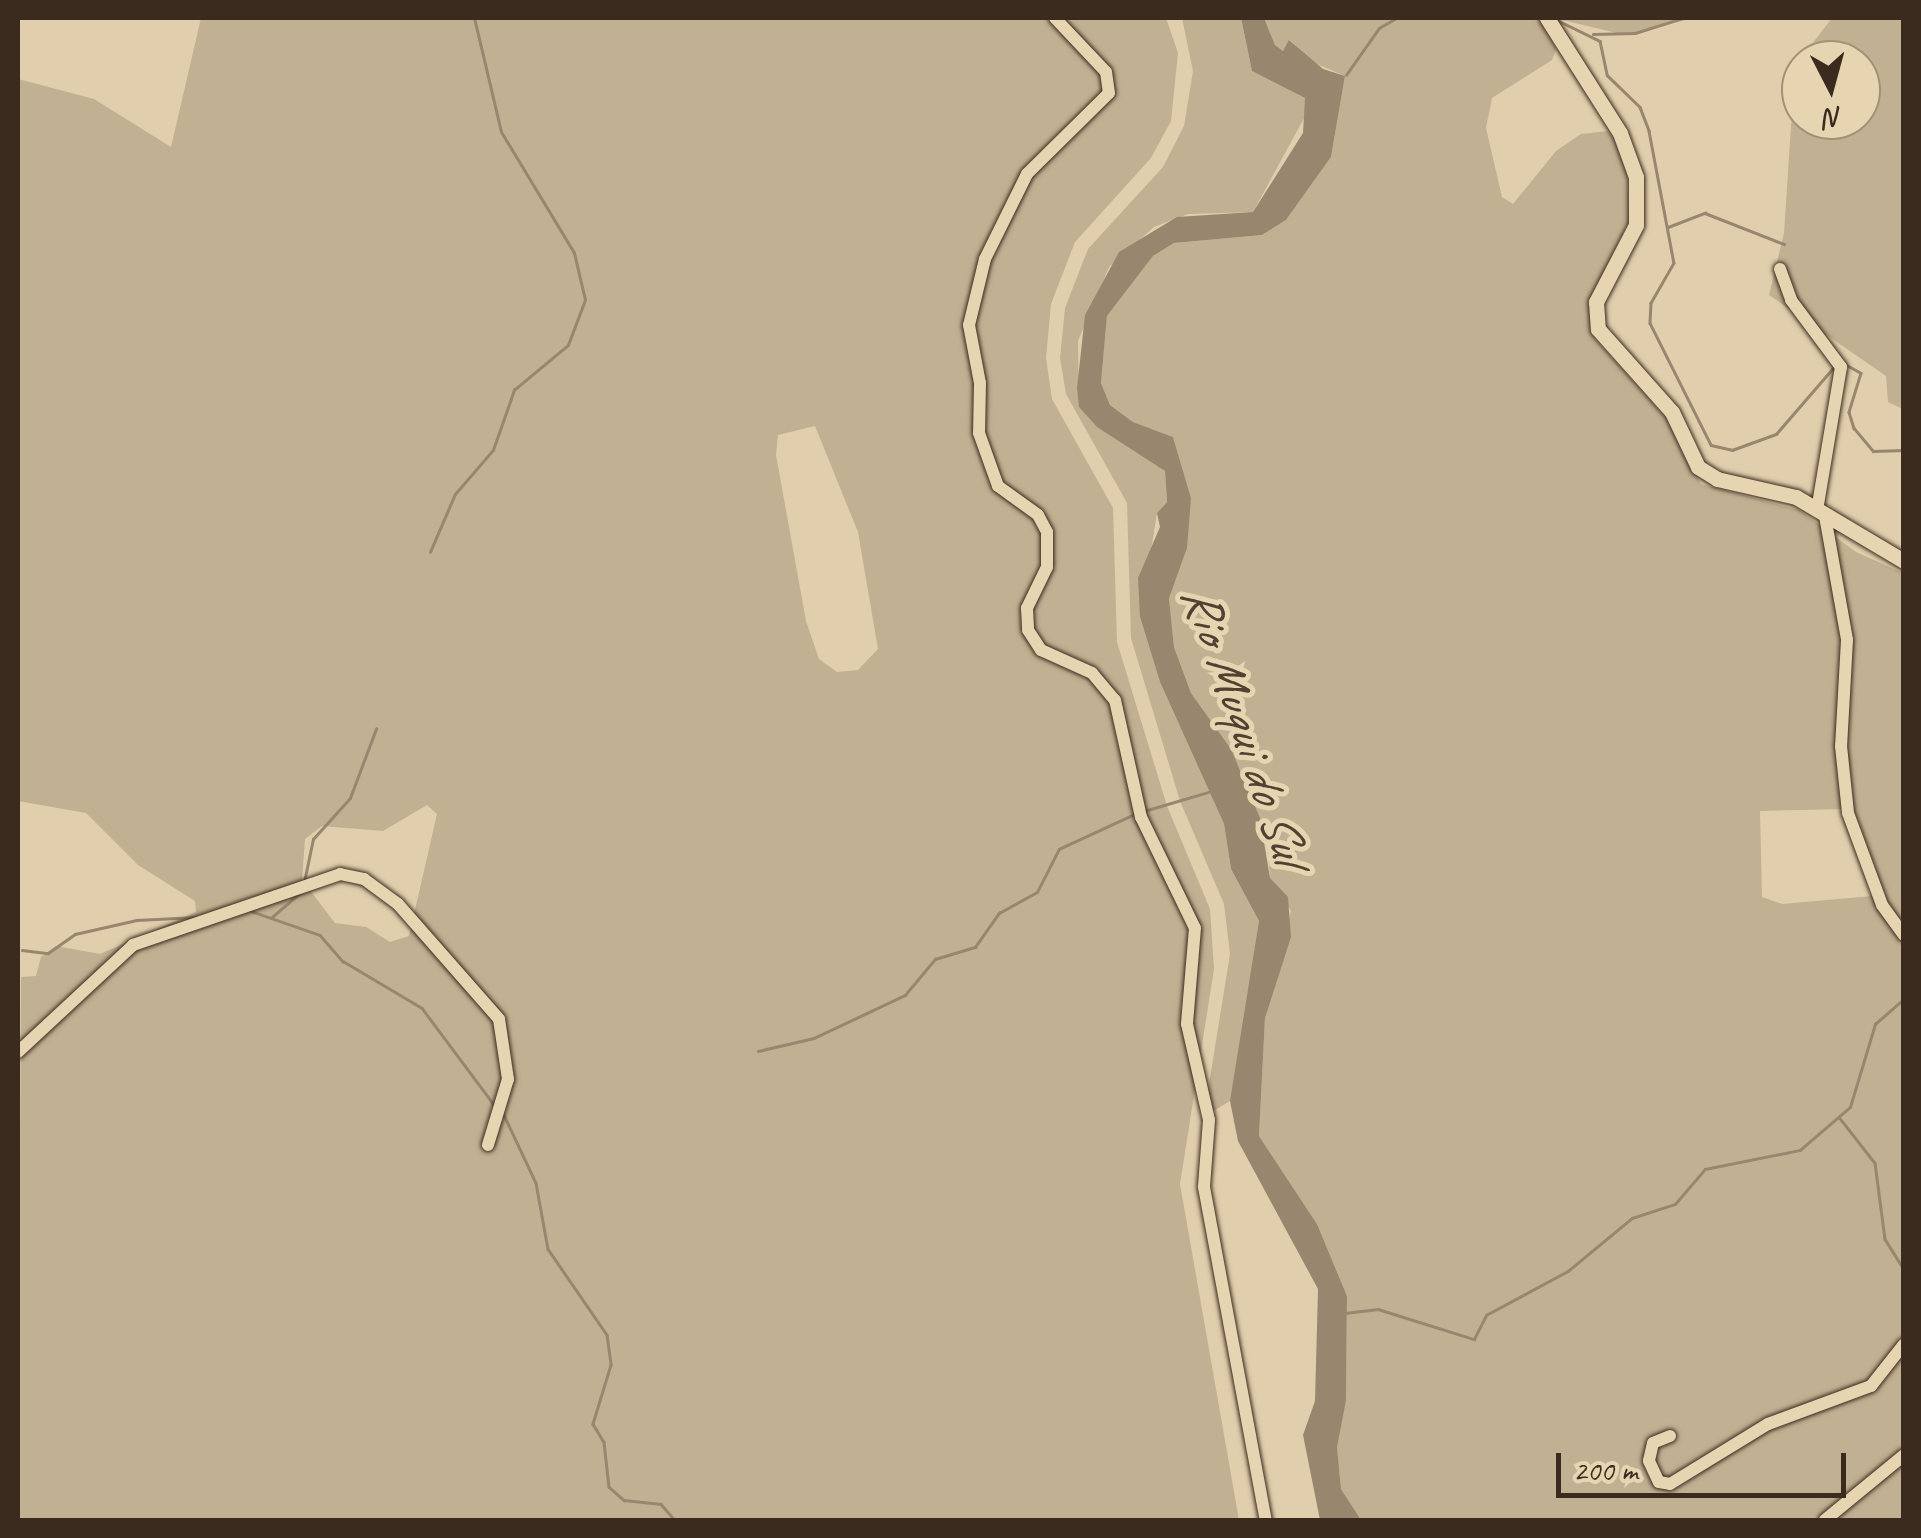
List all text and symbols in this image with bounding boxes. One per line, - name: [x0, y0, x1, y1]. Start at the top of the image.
- north arrow: [1781, 40, 1881, 140]
- text: N: [1824, 100, 1844, 137]
- water label: Rio Muqui do Sul: [1167, 577, 1321, 871]
- scale bar: [1561, 1433, 1851, 1495]
- text: 200 m: [1573, 1451, 1638, 1489]

